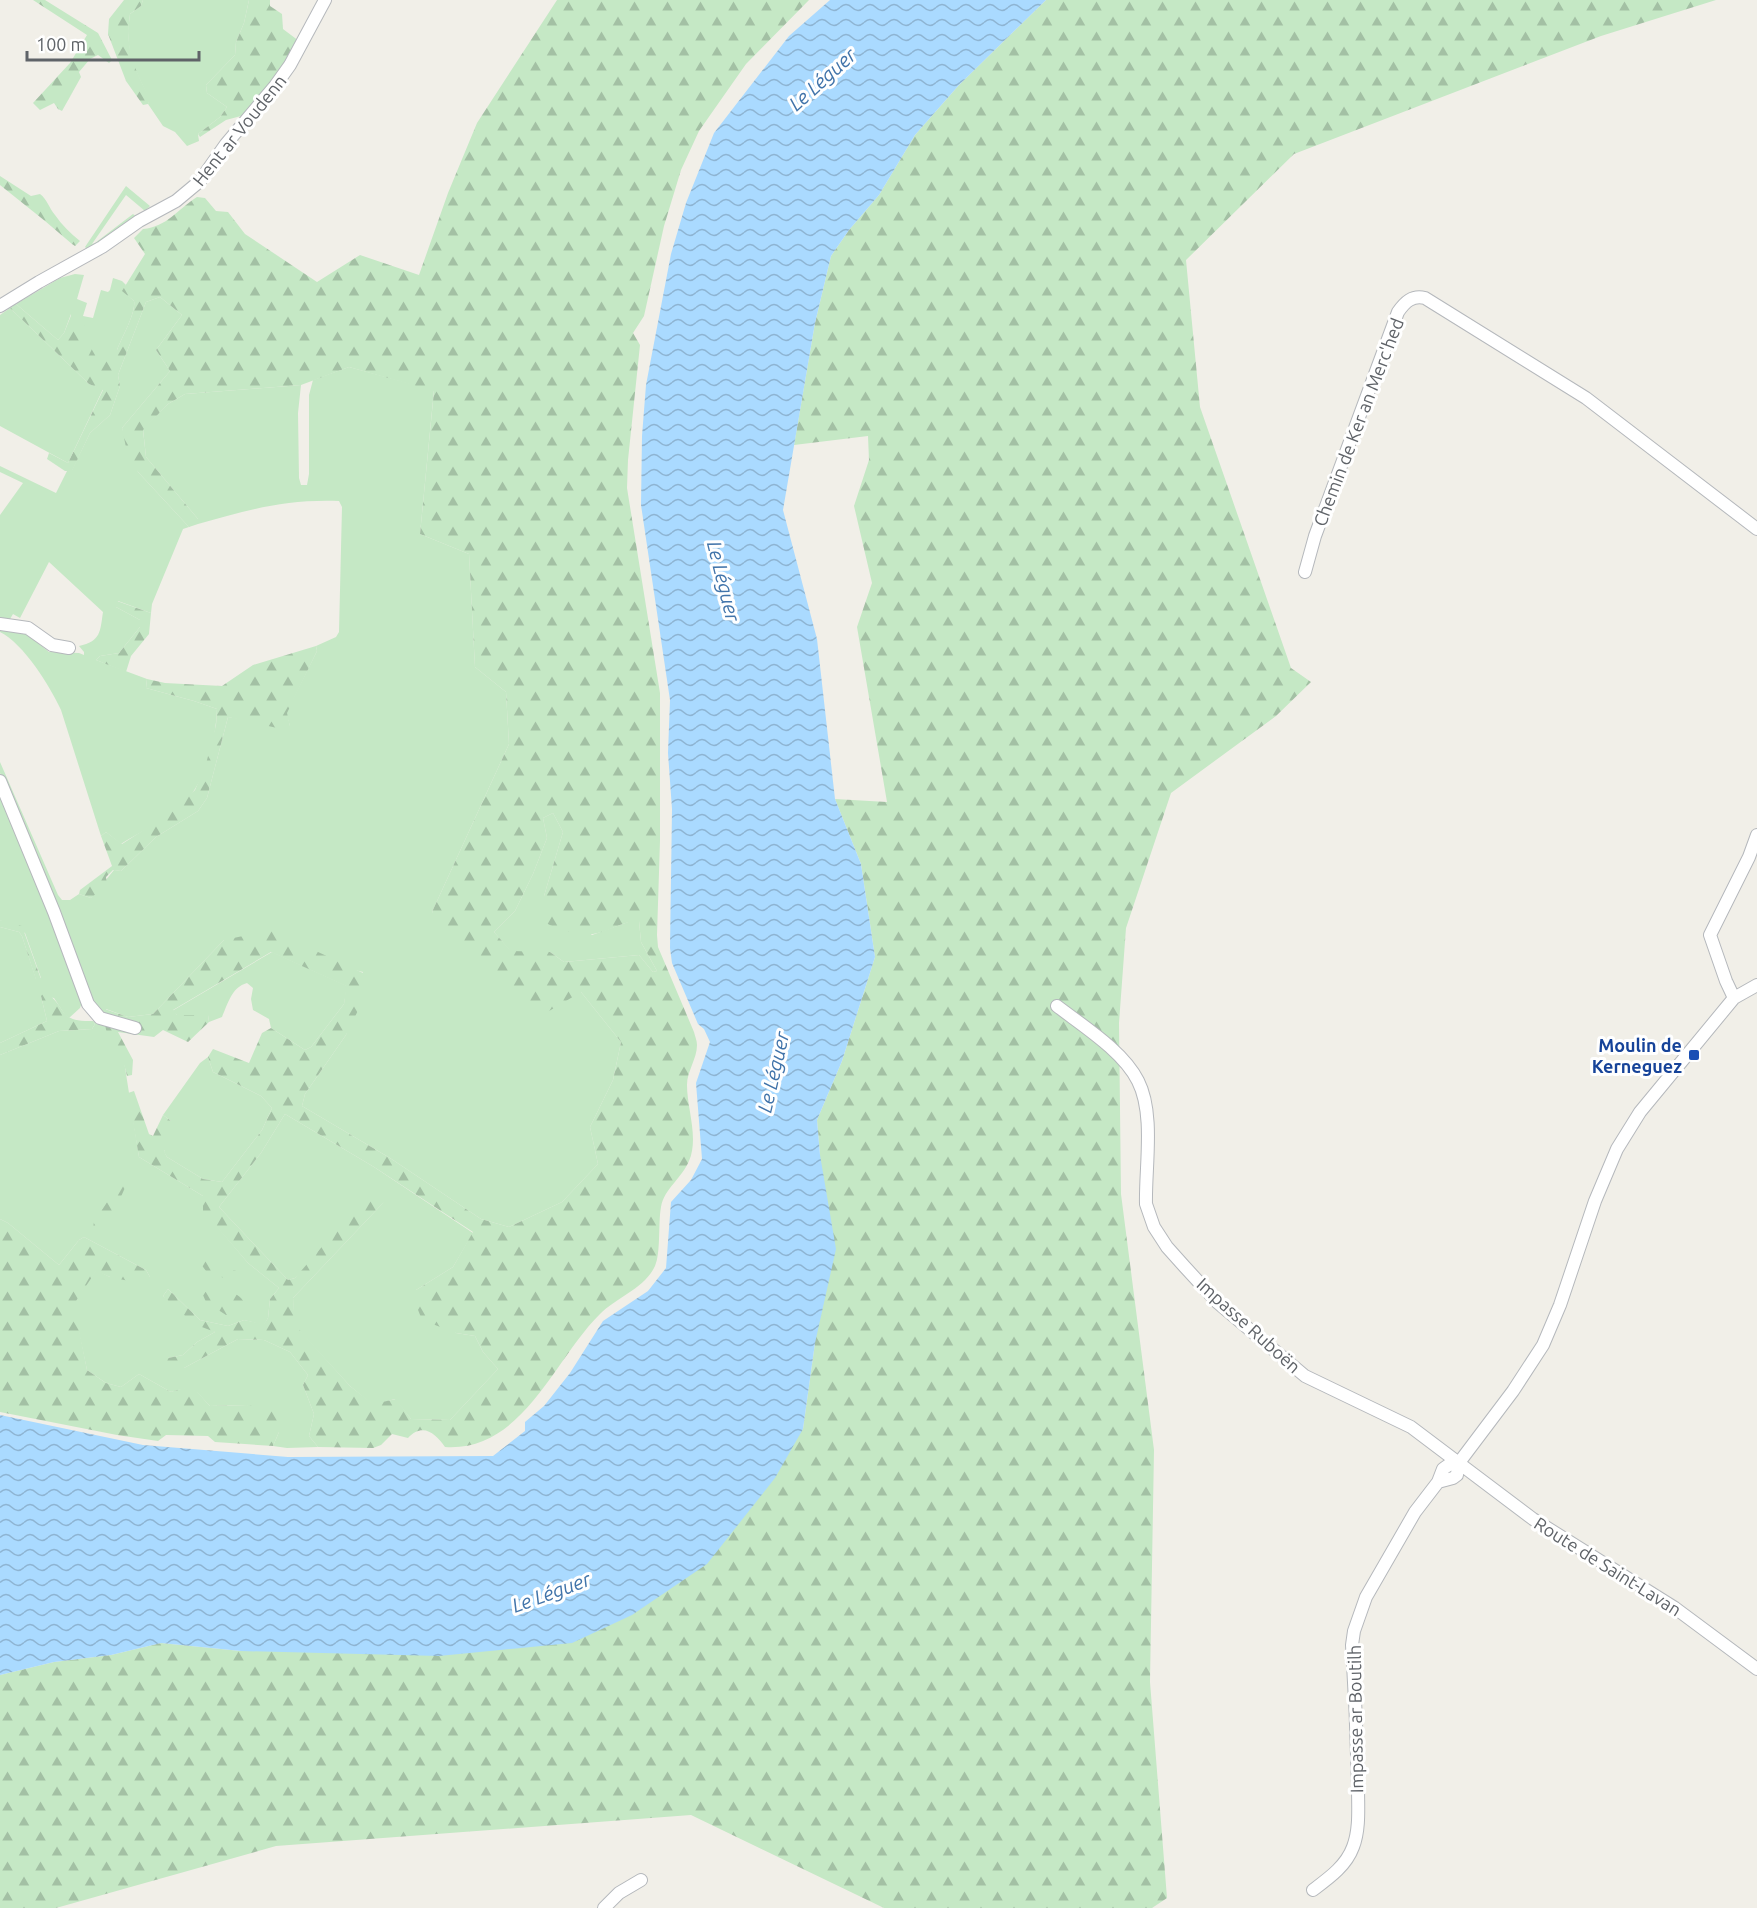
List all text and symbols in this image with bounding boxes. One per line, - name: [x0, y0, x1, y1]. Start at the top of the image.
- scale bar: [27, 24, 200, 62]
- text: 100 m: [36, 34, 86, 54]
- water label: Le Léguer: [784, 42, 861, 115]
- street label: Hent ar Voudenn: [188, 71, 290, 189]
- street label: Chemin de Ker an Merc'hed: [1309, 315, 1407, 529]
- water label: Le Léguer: [703, 538, 745, 625]
- water label: Le Léguer: [753, 1028, 794, 1115]
- place label: Moulin de Kerneguez: [1592, 1035, 1682, 1076]
- marker: Moulin de Kerneguez: [1687, 1048, 1701, 1062]
- street label: Impasse Ruboën: [1193, 1273, 1305, 1377]
- street label: Route de Saint-Lavan: [1531, 1513, 1685, 1619]
- water label: Le Léguer: [508, 1567, 595, 1617]
- street label: Impasse ar Boutilh: [1344, 1645, 1366, 1793]

